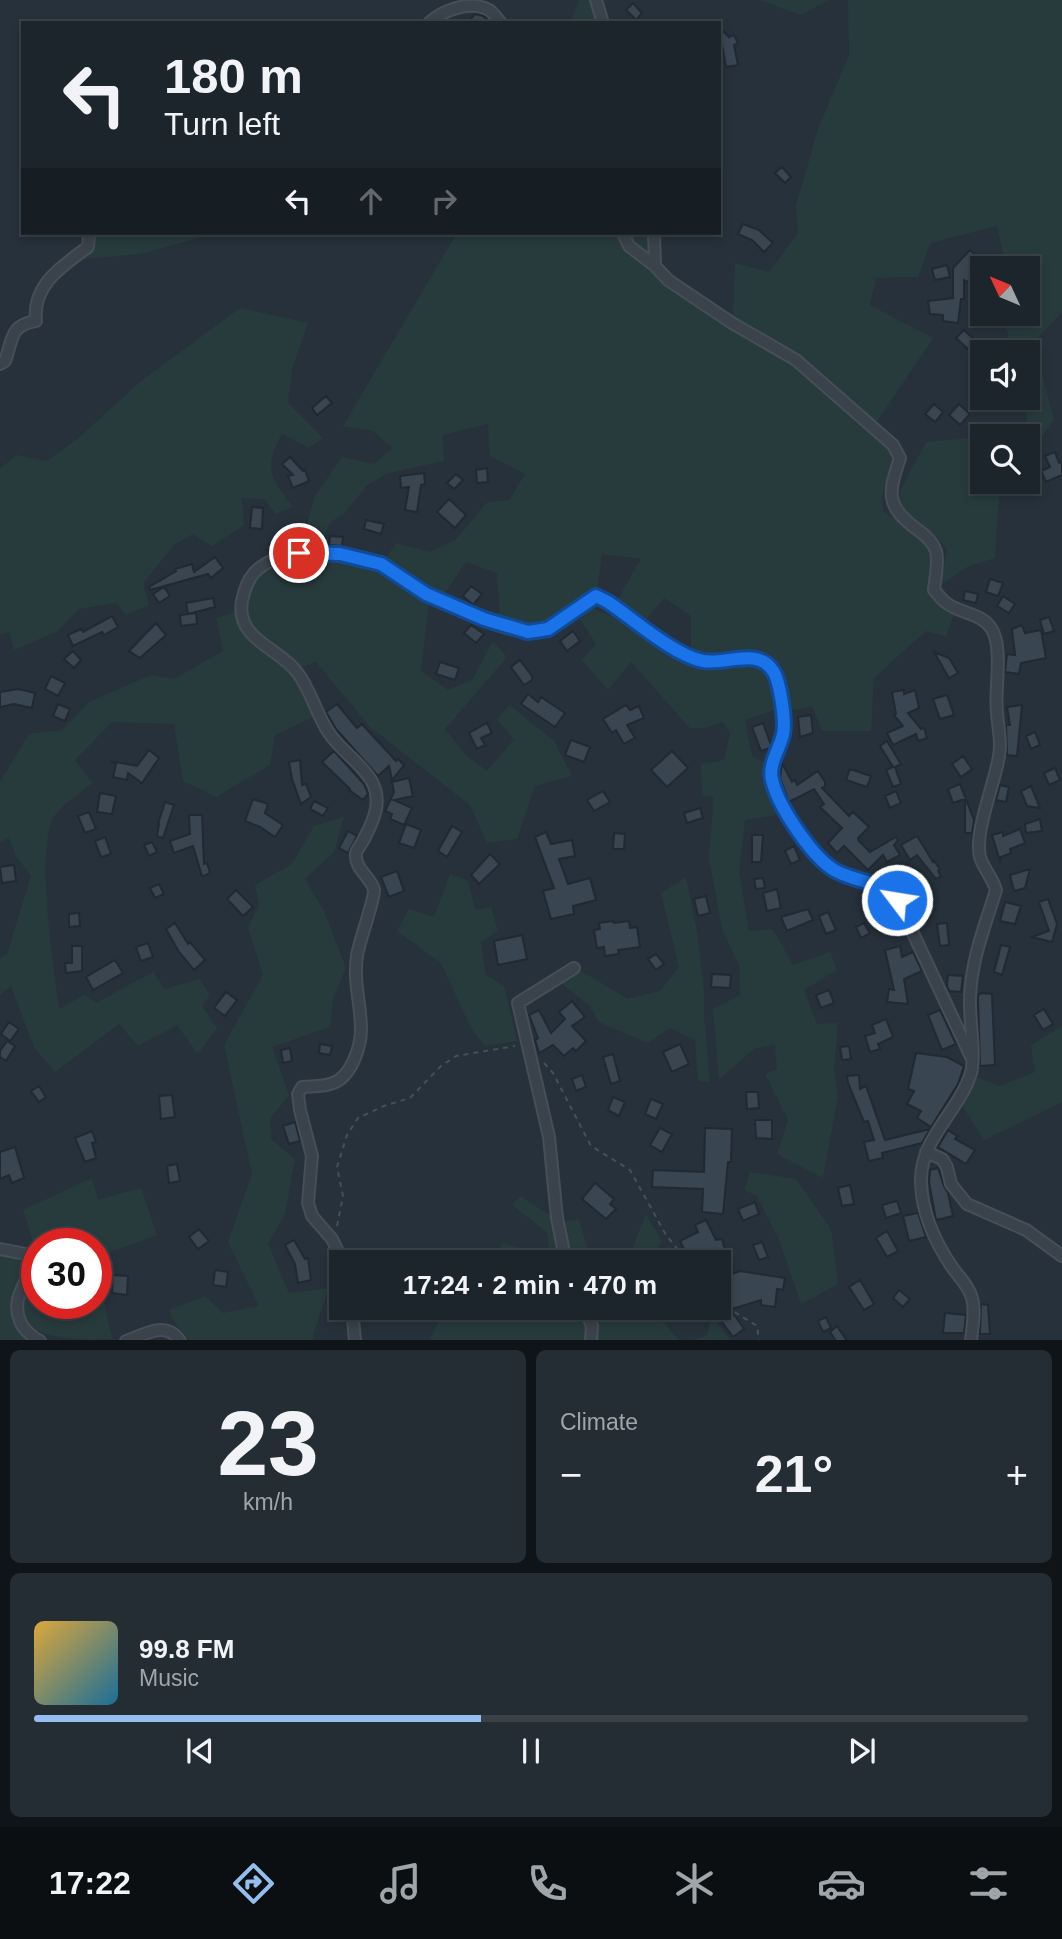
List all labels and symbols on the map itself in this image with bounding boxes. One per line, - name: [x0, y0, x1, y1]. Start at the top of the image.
- north arrow: [970, 256, 1040, 326]
- pin: [269, 523, 329, 583]
- position arrow: [860, 863, 934, 937]
- speed limit sign: 30: [21, 1228, 112, 1319]

